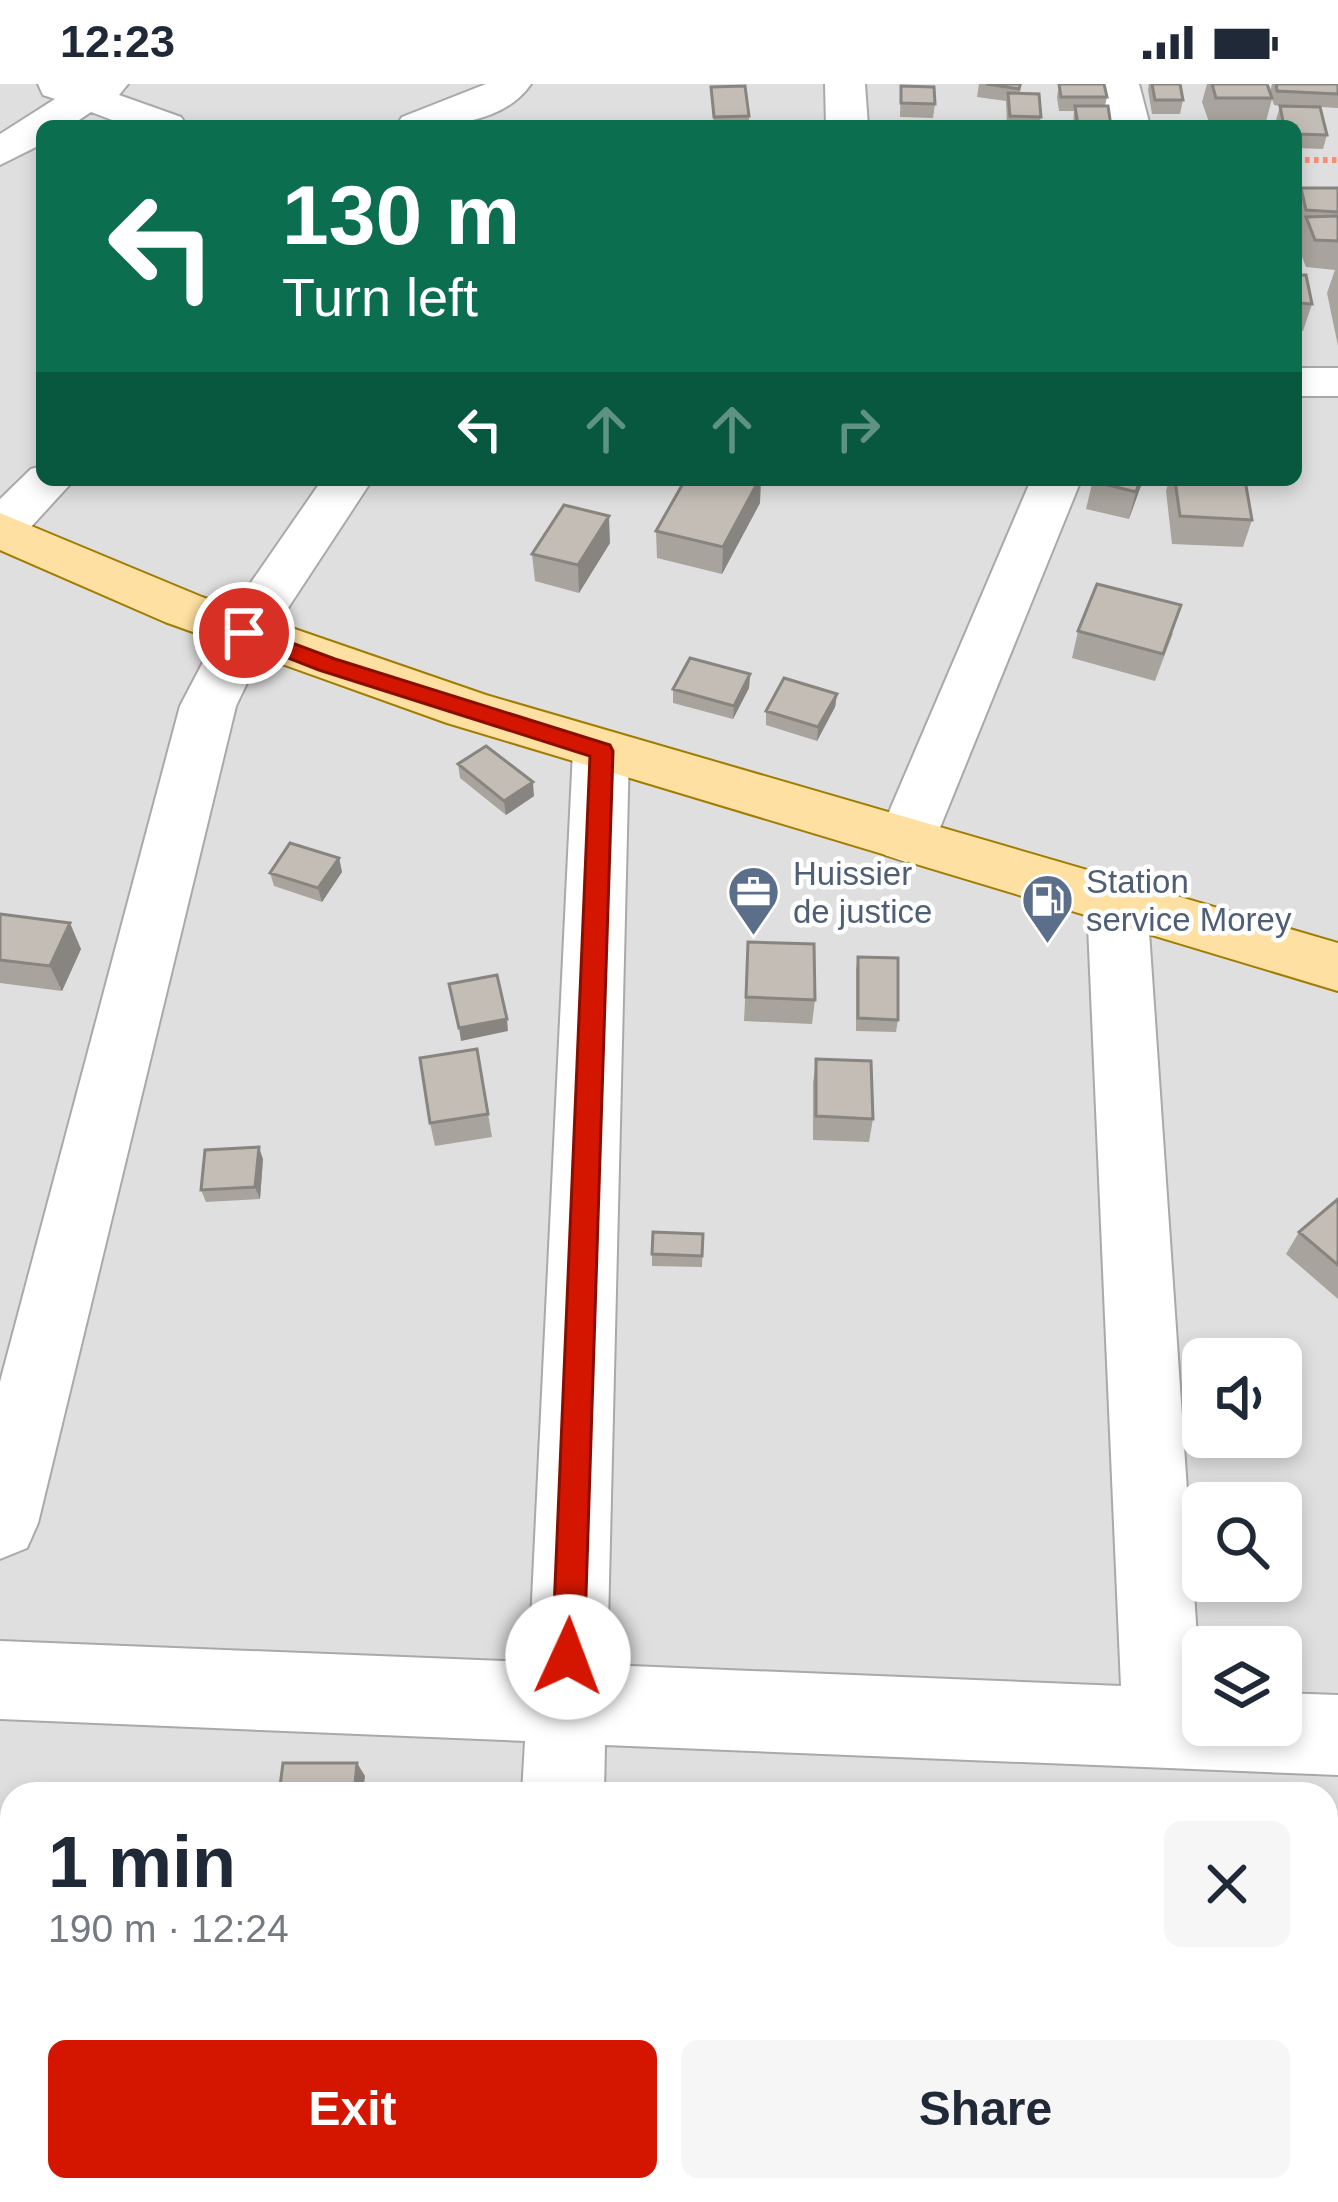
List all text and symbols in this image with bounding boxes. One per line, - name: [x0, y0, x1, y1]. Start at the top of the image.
- text: 12:23: [60, 16, 175, 67]
- icon: left: [84, 168, 240, 324]
- text: 130 m: [282, 168, 520, 262]
- text: Turn left: [282, 267, 478, 327]
- icon: left: [447, 396, 513, 462]
- icon: ahead: [573, 396, 639, 462]
- icon: ahead: [699, 396, 765, 462]
- icon: right: [825, 396, 891, 462]
- pin: [193, 582, 295, 684]
- icon: arrive: [211, 600, 277, 666]
- place label: Huissier de justice: [793, 855, 932, 930]
- place label: Station service Morey: [1086, 863, 1292, 938]
- office icon: Huissier de justice: [726, 864, 782, 938]
- fuel station icon: Station service Morey: [1019, 872, 1075, 946]
- map controls: [1182, 1338, 1302, 1746]
- button: sound: [1182, 1338, 1302, 1458]
- button: search: [1182, 1482, 1302, 1602]
- position arrow: [505, 1594, 631, 1720]
- button: layers: [1182, 1626, 1302, 1746]
- button: close: [1164, 1821, 1290, 1947]
- text: 1 min: [48, 1822, 236, 1902]
- text: 190 m · 12:24: [48, 1907, 289, 1950]
- button: Exit: [48, 2040, 657, 2178]
- button: Share: [681, 2040, 1290, 2178]

